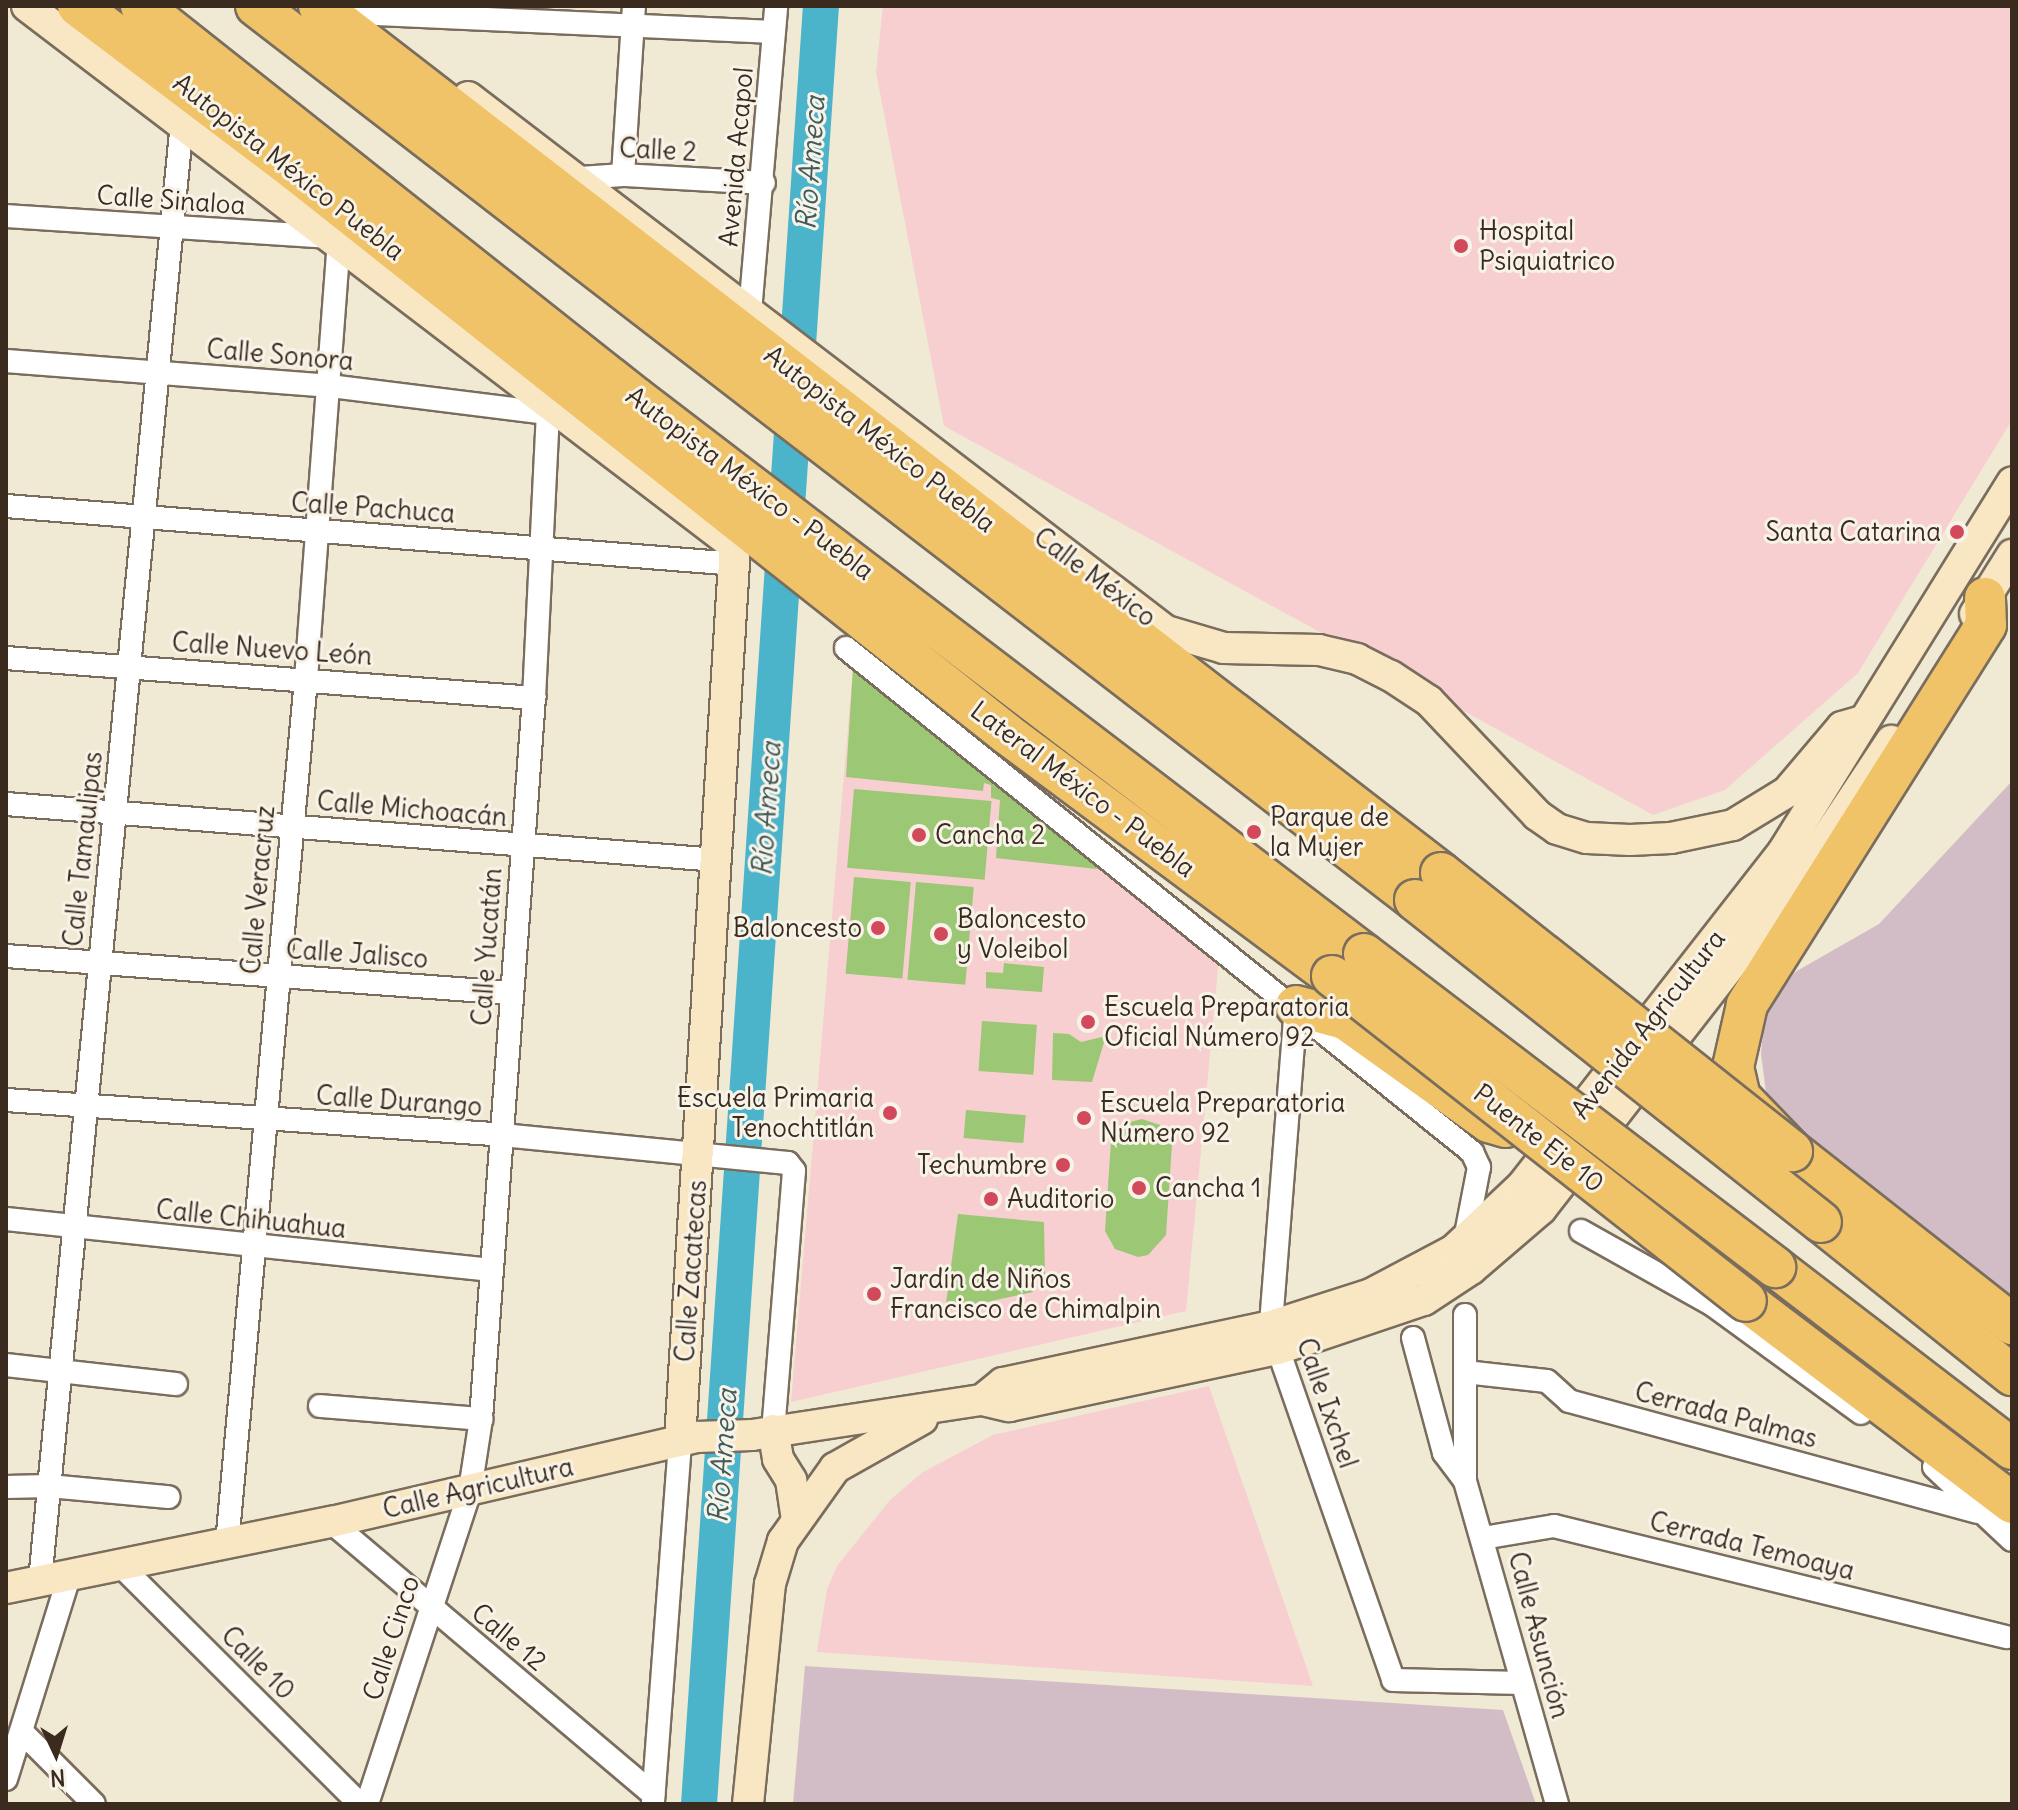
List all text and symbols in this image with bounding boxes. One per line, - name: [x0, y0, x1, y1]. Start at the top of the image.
- street label: Avenida Acapol: [713, 66, 759, 248]
- street label: Autopista México Puebla: [167, 67, 411, 267]
- water label: Río Ameca: [789, 95, 831, 231]
- street label: Calle 2: [618, 132, 698, 168]
- street label: Calle Sinaloa: [96, 179, 246, 221]
- place label: Hospital Psiquiatrico: [1479, 215, 1615, 276]
- marker: Hospital Psiquiatrico: [1450, 235, 1472, 257]
- street label: Calle Sonora: [205, 333, 355, 377]
- street label: Autopista México Puebla: [758, 339, 1002, 539]
- street label: Autopista México - Puebla: [620, 380, 880, 586]
- street label: Calle Pachuca: [290, 487, 456, 529]
- place label: Santa Catarina: [1765, 516, 1941, 548]
- street label: Calle México: [1028, 521, 1162, 633]
- marker: Santa Catarina: [1948, 523, 1966, 541]
- street label: Calle Nuevo León: [171, 626, 373, 672]
- street label: Lateral México - Puebla: [965, 694, 1201, 884]
- water label: Río Ameca: [745, 741, 787, 877]
- street label: Calle Tamaulipas: [57, 750, 109, 948]
- street label: Calle Michoacán: [316, 785, 508, 833]
- place label: Parque de la Mujer: [1270, 801, 1389, 862]
- street label: Calle Veracruz: [235, 804, 281, 976]
- place label: Cancha 2: [935, 819, 1045, 851]
- marker: Parque de la Mujer: [1245, 823, 1263, 841]
- marker: Cancha 2: [910, 826, 928, 844]
- street label: Calle Yucatán: [466, 867, 508, 1027]
- place label: Baloncesto y Voleibol: [957, 903, 1086, 964]
- place label: Baloncesto: [733, 912, 862, 944]
- marker: Baloncesto: [869, 919, 887, 937]
- street label: Avenida Agricultura: [1564, 923, 1732, 1125]
- marker: Baloncesto y Voleibol: [932, 925, 950, 943]
- street label: Calle Jalisco: [285, 933, 429, 975]
- place label: Escuela Preparatoria Oficial Número 92: [1104, 991, 1349, 1052]
- marker: Escuela Preparatoria Oficial Número 92: [1079, 1013, 1097, 1031]
- street label: Puente Eje 10: [1468, 1077, 1610, 1199]
- street label: Calle Durango: [315, 1080, 483, 1122]
- place label: Escuela Primaria Tenochtitlán: [677, 1082, 874, 1144]
- place label: Escuela Preparatoria Número 92: [1100, 1087, 1345, 1148]
- marker: Escuela Primaria Tenochtitlán: [881, 1104, 899, 1122]
- marker: Escuela Preparatoria Número 92: [1075, 1109, 1093, 1127]
- place label: Techumbre: [917, 1149, 1047, 1181]
- marker: Techumbre: [1054, 1156, 1072, 1174]
- place label: Cancha 1: [1155, 1172, 1261, 1204]
- street label: Calle Zacatecas: [669, 1179, 713, 1363]
- marker: Cancha 1: [1130, 1179, 1148, 1197]
- place label: Auditorio: [1007, 1183, 1114, 1215]
- marker: Auditorio: [982, 1190, 1000, 1208]
- street label: Calle Chihuahua: [154, 1193, 348, 1245]
- place label: Jardín de Niños Francisco de Chimalpin: [890, 1263, 1161, 1324]
- marker: Jardín de Niños Francisco de Chimalpin: [865, 1285, 883, 1303]
- street label: Calle Ixchel: [1290, 1334, 1364, 1472]
- street label: Cerrada Palmas: [1631, 1376, 1821, 1454]
- water label: Río Ameca: [701, 1388, 743, 1524]
- street label: Calle Agricultura: [380, 1451, 576, 1525]
- street label: Cerrada Temoaya: [1646, 1505, 1858, 1587]
- street label: Calle Asunción: [1502, 1548, 1576, 1722]
- street label: Calle Cinco: [356, 1572, 426, 1704]
- street label: Calle 12: [465, 1597, 553, 1677]
- street label: Calle 10: [215, 1620, 301, 1706]
- north arrow: [16, 1714, 96, 1794]
- text: N: [49, 1763, 66, 1792]

